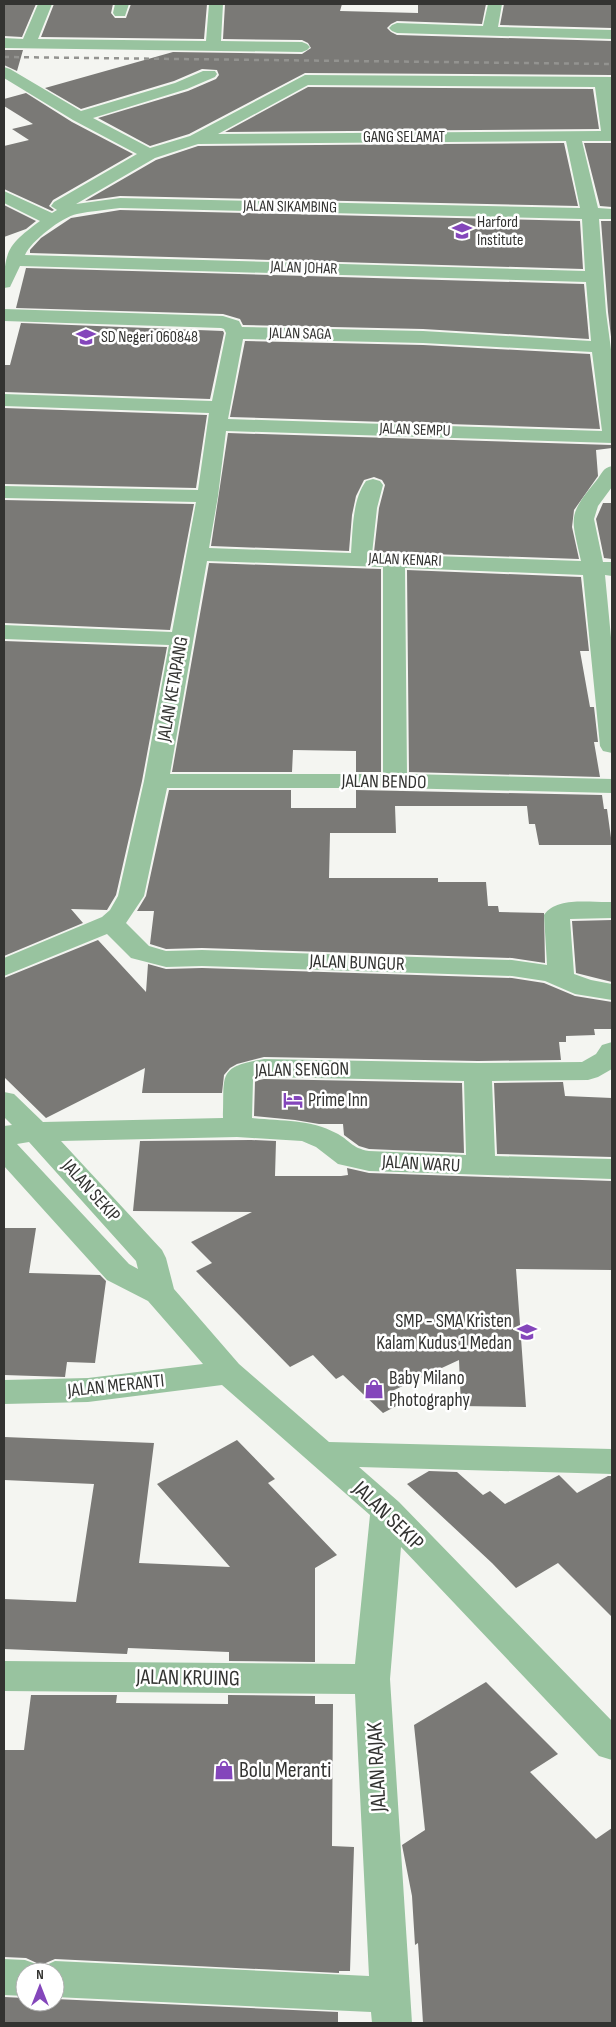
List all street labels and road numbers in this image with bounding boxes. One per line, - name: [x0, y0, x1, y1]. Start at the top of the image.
- street label: GANG SELAMAT: [363, 128, 446, 147]
- street label: JALAN SIKAMBING: [242, 197, 337, 217]
- street label: JALAN JOHAR: [269, 257, 338, 279]
- street label: JALAN SAGA: [268, 324, 331, 344]
- street label: JALAN SEMPU: [378, 419, 451, 441]
- street label: JALAN KENARI: [367, 549, 442, 571]
- street label: JALAN KETAPANG: [152, 635, 194, 744]
- street label: JALAN BENDO: [340, 770, 427, 794]
- street label: JALAN BUNGUR: [308, 950, 405, 976]
- street label: JALAN SENGON: [254, 1058, 349, 1082]
- street label: JALAN WARU: [380, 1150, 461, 1178]
- street label: JALAN SEKIP: [56, 1154, 125, 1227]
- street label: JALAN MERANTI: [65, 1369, 166, 1403]
- street label: JALAN SEKIP: [346, 1475, 429, 1556]
- street label: JALAN KRUING: [135, 1664, 240, 1692]
- street label: JALAN RAJAK: [361, 1721, 393, 1814]

